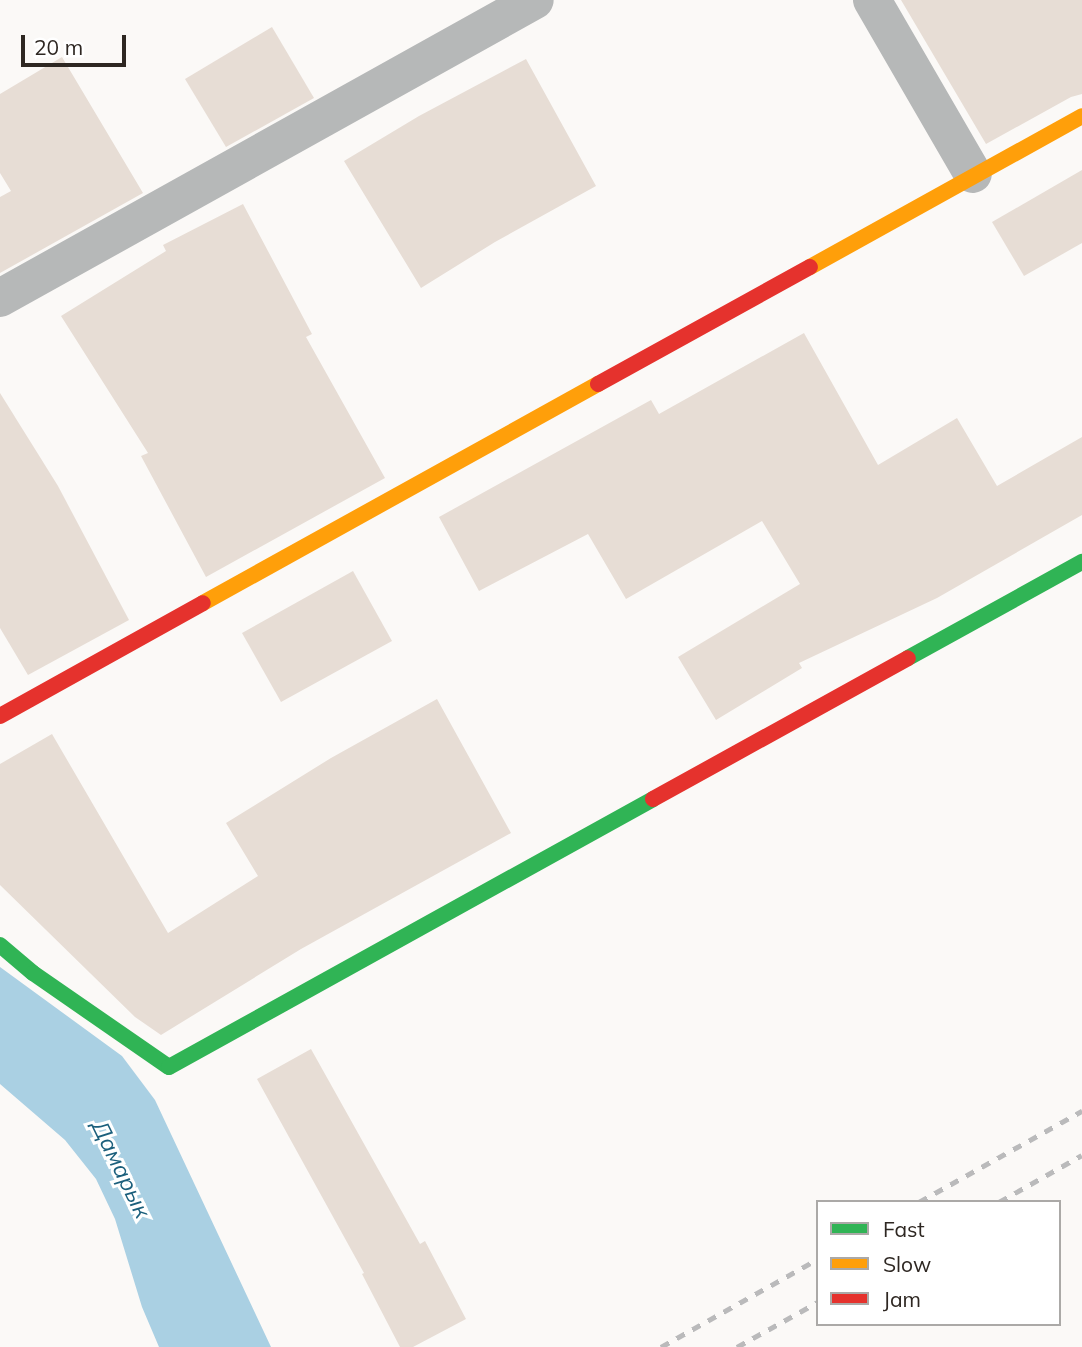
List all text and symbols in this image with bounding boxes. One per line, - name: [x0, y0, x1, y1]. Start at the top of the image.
- scale bar: [24, 21, 130, 65]
- text: 20 m: [34, 34, 83, 60]
- water label: Дамарык: [85, 1116, 157, 1222]
- legend: [816, 1200, 1061, 1326]
- text: Fast: [883, 1216, 925, 1242]
- text: Slow: [883, 1251, 931, 1277]
- text: Jam: [883, 1286, 921, 1312]

